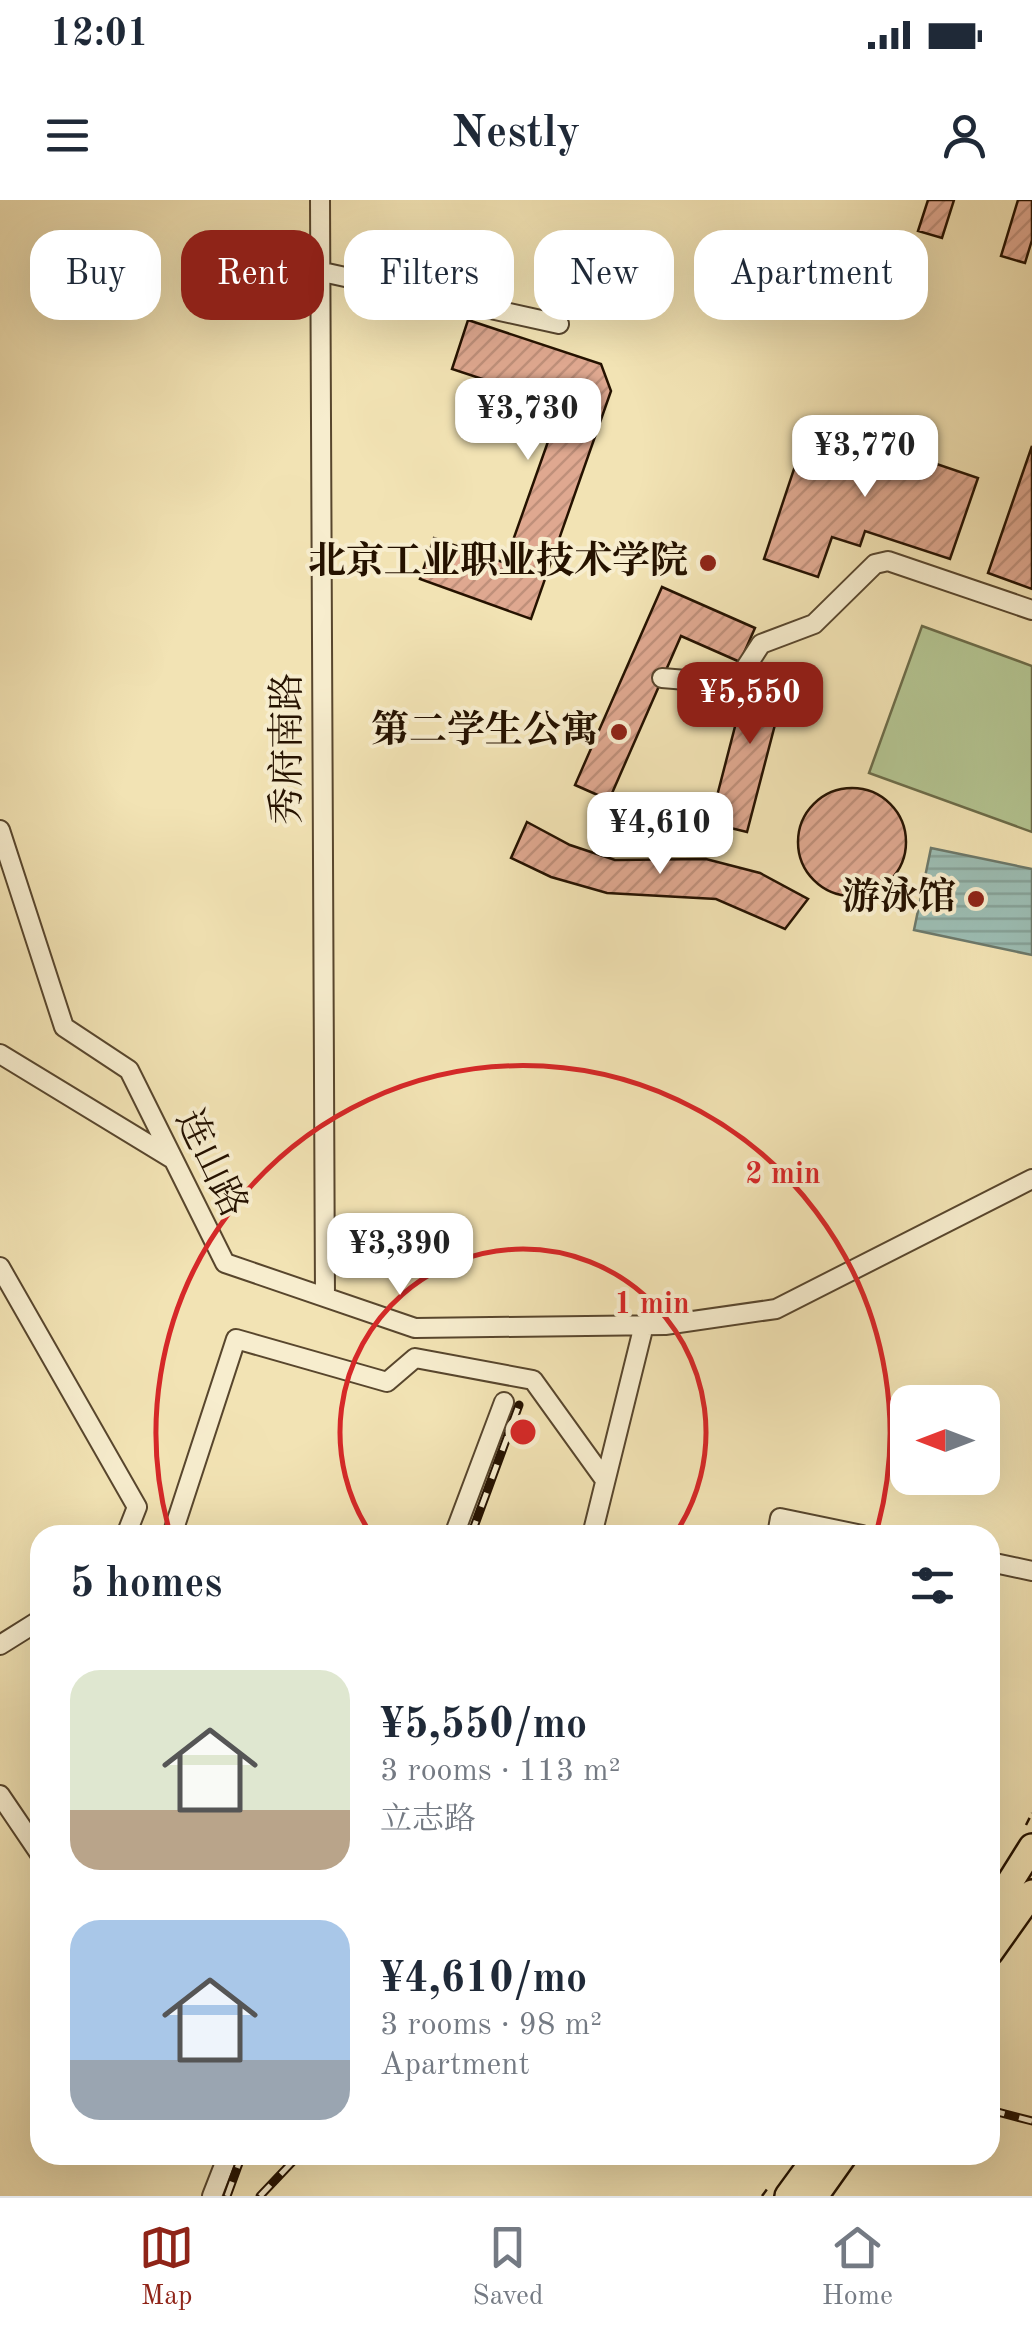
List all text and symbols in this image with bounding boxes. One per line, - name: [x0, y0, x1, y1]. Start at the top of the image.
- text: 12:01: [50, 16, 149, 54]
- icon: menu: [40, 108, 95, 163]
- icon: person: [937, 108, 992, 163]
- text: Nestly: [452, 112, 580, 157]
- chip: Buy: [30, 230, 161, 320]
- chip: Rent: [181, 230, 324, 320]
- chip: Filters: [344, 230, 514, 320]
- chip: New: [534, 230, 674, 320]
- chip: Apartment: [694, 230, 928, 320]
- pin: ¥3,730: [447, 378, 609, 463]
- text: ¥3,730: [477, 394, 579, 426]
- pin: ¥3,770: [784, 415, 946, 500]
- text: ¥3,770: [814, 431, 916, 463]
- place label: 北京工业职业技术学院: [308, 540, 688, 582]
- marker: 北京工业职业技术学院: [697, 552, 719, 574]
- pin: ¥5,550: [669, 662, 831, 747]
- street label: 秀府南路: [266, 673, 308, 825]
- text: ¥5,550: [699, 678, 801, 710]
- place label: 第二学生公寓: [371, 709, 599, 751]
- marker: 第二学生公寓: [608, 721, 630, 743]
- pin: ¥4,610: [579, 792, 741, 877]
- text: ¥4,610: [609, 808, 711, 840]
- place label: 游泳馆: [842, 876, 956, 918]
- marker: 游泳馆: [965, 888, 987, 910]
- street label: 连山路: [168, 1103, 255, 1224]
- text: 2 min: [745, 1160, 821, 1190]
- pin: ¥3,390: [319, 1213, 481, 1298]
- text: ¥3,390: [349, 1229, 451, 1261]
- text: 1 min: [614, 1290, 690, 1320]
- north arrow: [890, 1385, 1000, 1495]
- map controls: [890, 1385, 1000, 1495]
- centre of rings: [505, 1414, 541, 1450]
- icon: filters: [905, 1558, 960, 1613]
- text: 5 homes: [70, 1564, 222, 1606]
- text: ¥5,550/mo: [380, 1705, 587, 1747]
- icon: home: [150, 1710, 270, 1830]
- text: 3 rooms · 113 m²: [380, 1756, 621, 1788]
- text: 立志路: [380, 1805, 476, 1837]
- text: ¥4,610/mo: [380, 1959, 587, 2001]
- icon: home: [150, 1960, 270, 2080]
- text: 3 rooms · 98 m²: [380, 2010, 602, 2042]
- text: Apartment: [380, 2050, 530, 2082]
- tab: Map: [139, 2220, 194, 2315]
- tab: Saved: [472, 2220, 544, 2315]
- tab: Home: [822, 2220, 893, 2315]

